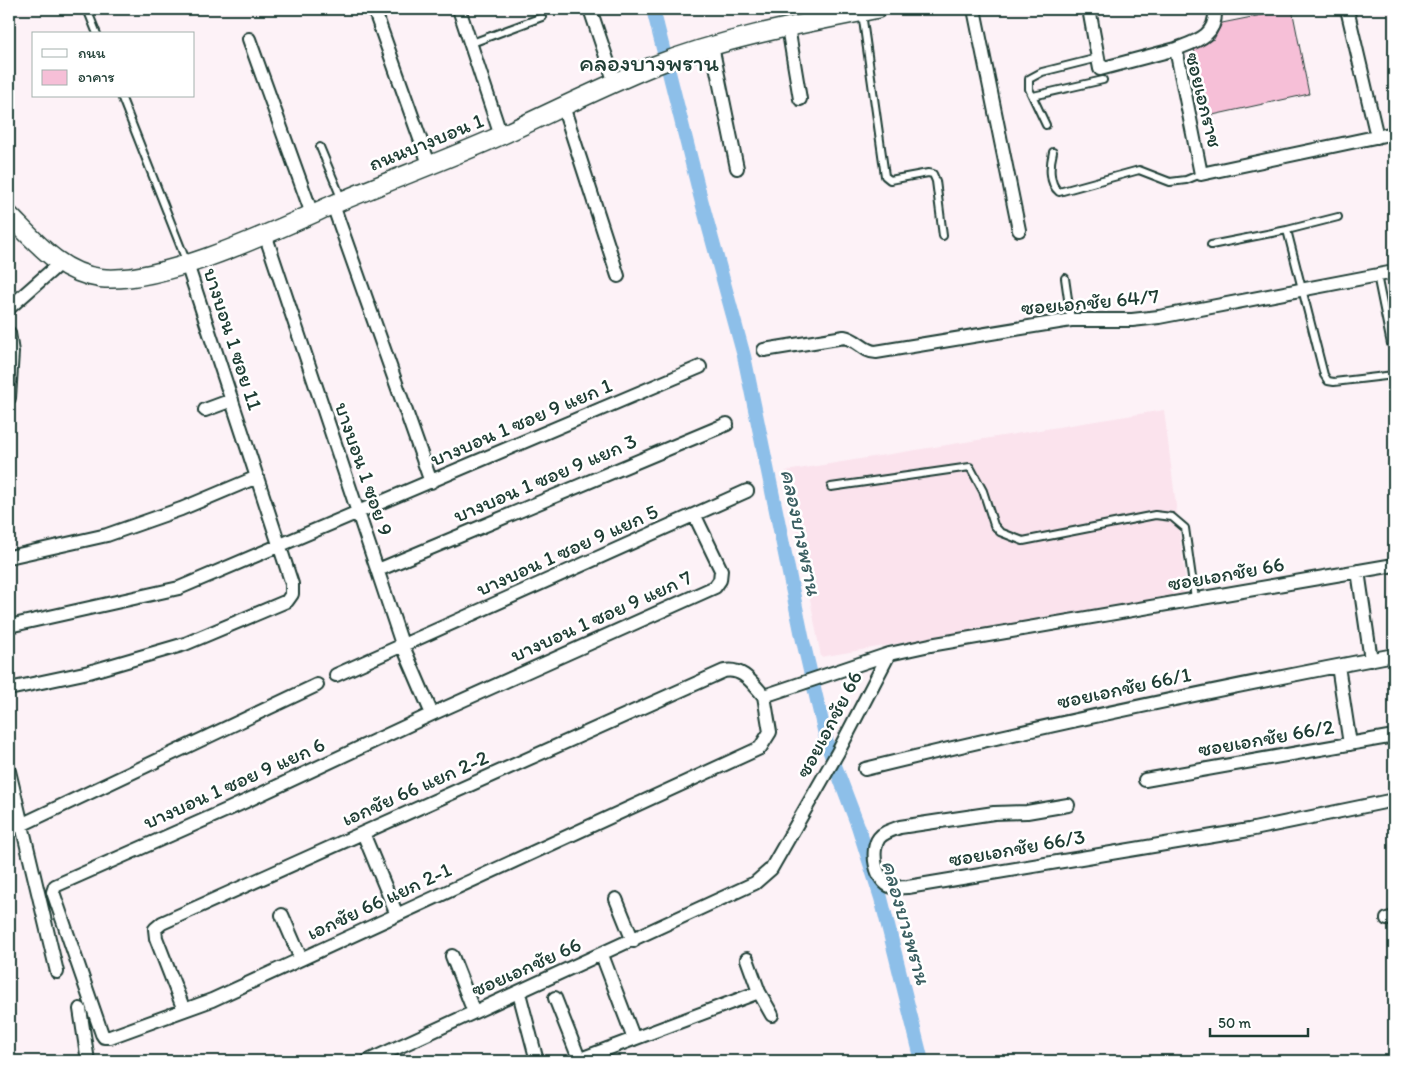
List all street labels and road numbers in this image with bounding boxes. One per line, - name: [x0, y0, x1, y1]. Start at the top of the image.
- street label: ซอยเอกราช: [1181, 50, 1228, 150]
- street label: ถนนบางบอน 1: [365, 107, 487, 176]
- street label: บางบอน 1 ซอย 11: [199, 265, 268, 413]
- street label: ซอยเอกชัย 64/7: [1020, 283, 1160, 320]
- street label: บางบอน 1 ซอย 9 แยก 1: [426, 372, 616, 471]
- street label: บางบอน 1 ซอย 9: [330, 399, 399, 539]
- street label: บางบอน 1 ซอย 9 แยก 3: [449, 428, 640, 527]
- street label: บางบอน 1 ซอย 9 แยก 5: [472, 498, 661, 601]
- street label: ซอยเอกชัย 66: [1166, 551, 1286, 596]
- street label: บางบอน 1 ซอย 9 แยก 7: [506, 564, 695, 667]
- street label: ซอยเอกชัย 66/1: [1055, 661, 1193, 714]
- street label: ซอยเอกชัย 66: [790, 666, 867, 782]
- street label: ซอยเอกชัย 66/2: [1196, 713, 1336, 762]
- street label: บางบอน 1 ซอย 9 แยก 6: [139, 731, 329, 834]
- street label: เอกชัย 66 แยก 2-2: [338, 744, 492, 831]
- street label: ซอยเอกชัย 66/3: [947, 823, 1087, 872]
- street label: เอกชัย 66 แยก 2-1: [303, 856, 455, 945]
- street label: ซอยเอกชัย 66: [467, 931, 585, 1002]

